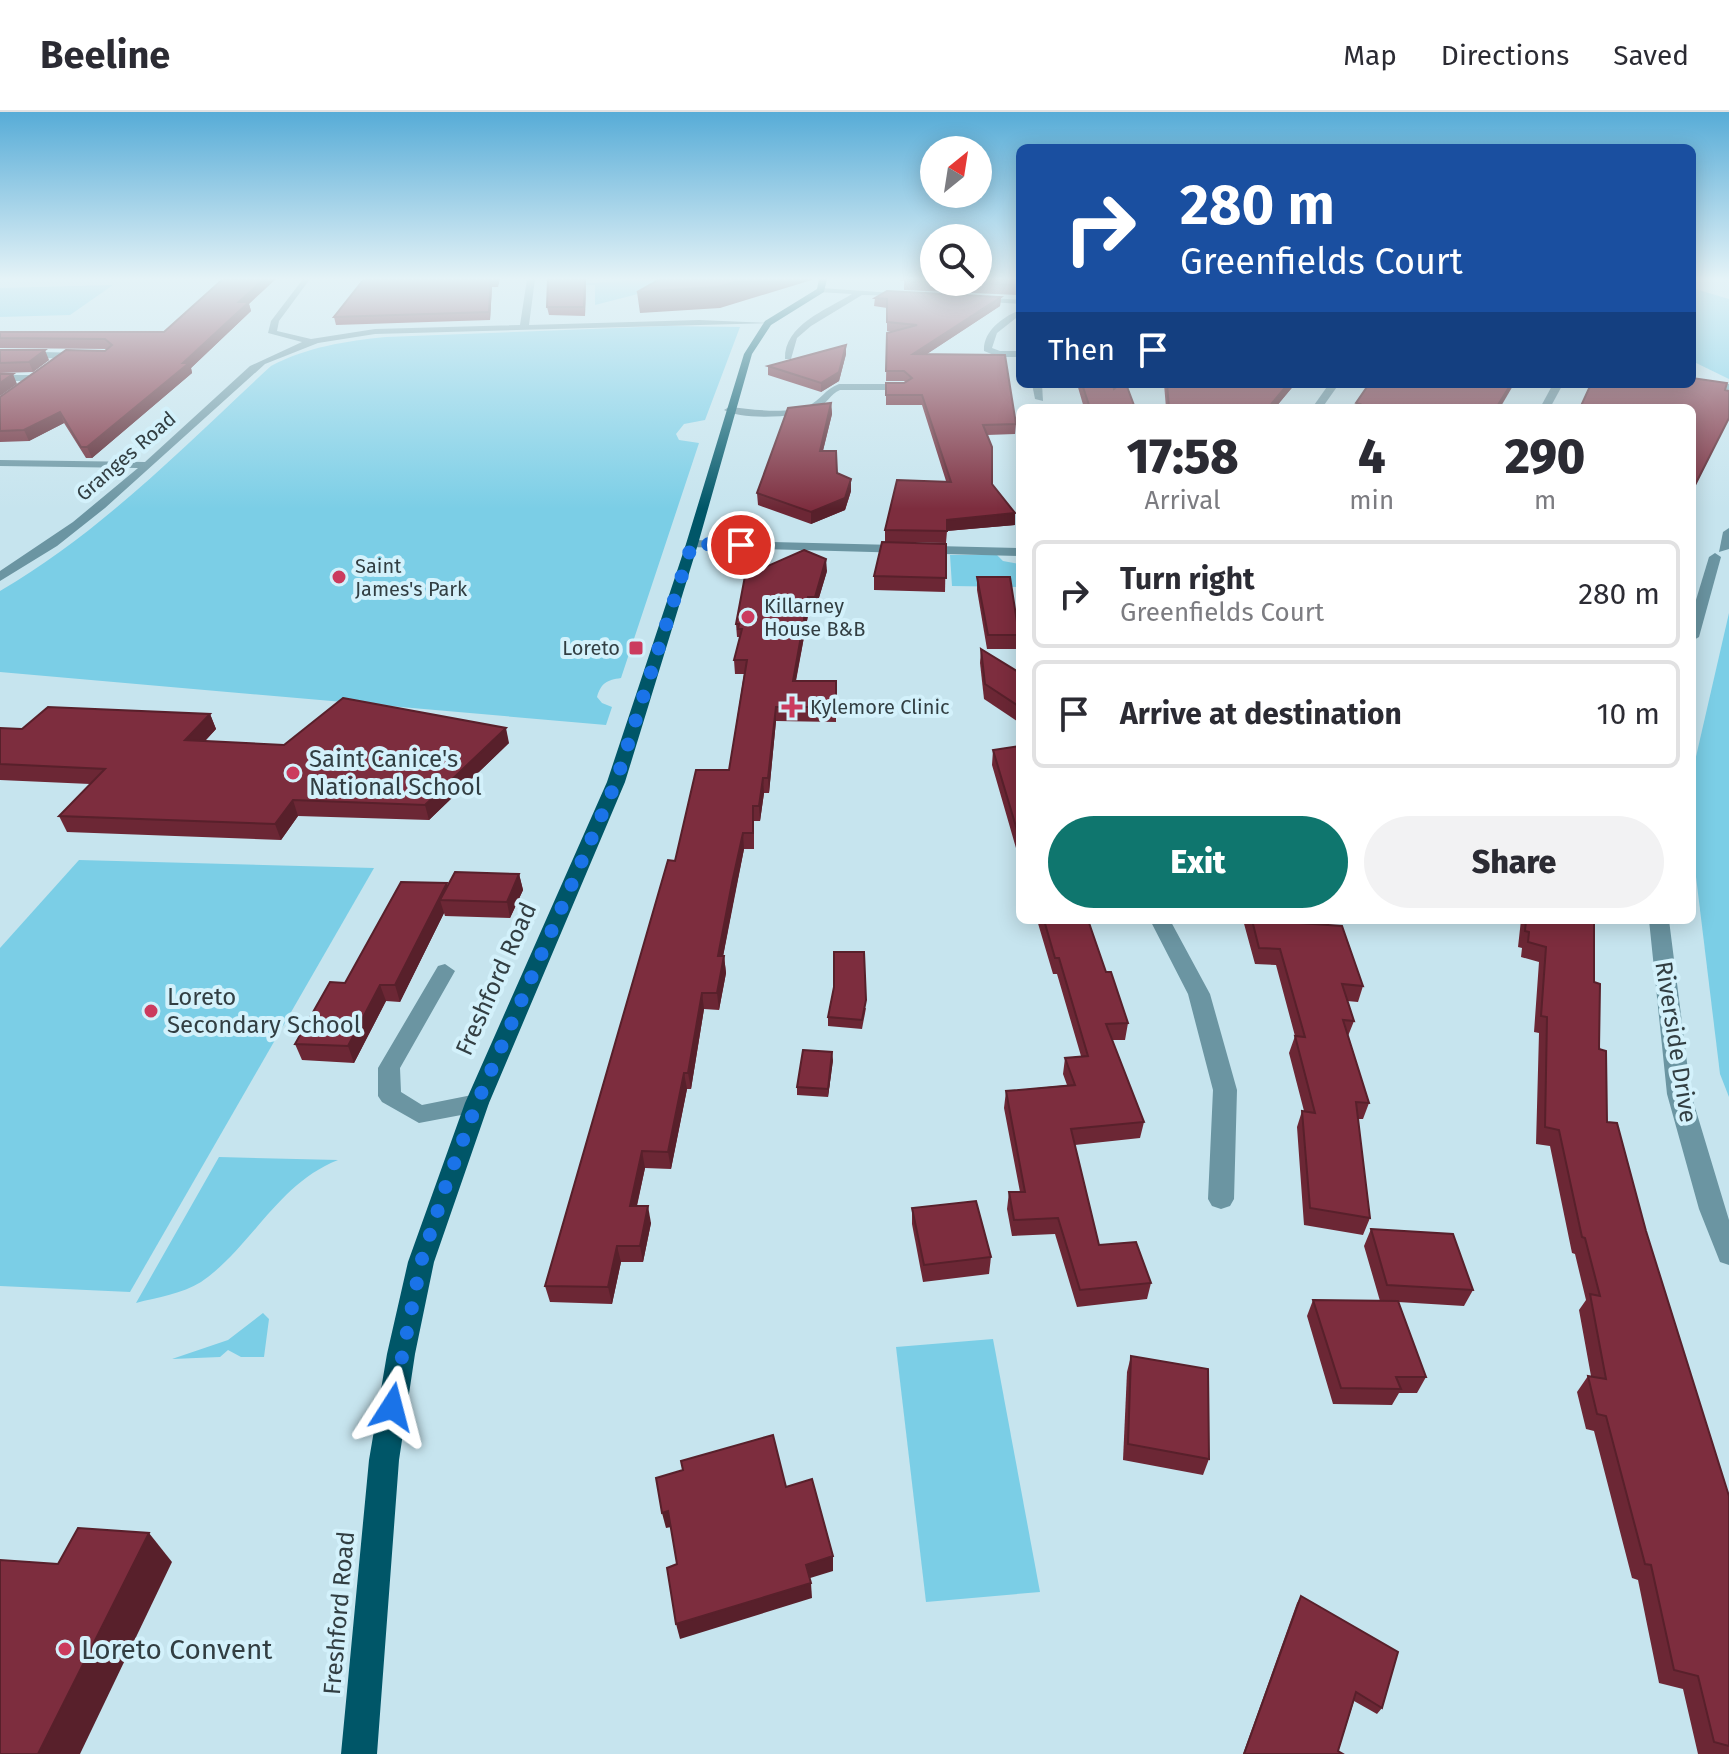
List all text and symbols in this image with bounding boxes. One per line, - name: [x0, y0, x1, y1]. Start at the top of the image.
- text: Beeline: [40, 32, 170, 78]
- text: Map: [1343, 39, 1397, 72]
- text: Directions: [1441, 39, 1569, 72]
- text: Saved: [1613, 39, 1689, 72]
- north arrow: [920, 136, 992, 208]
- map controls: [920, 136, 992, 296]
- text: 280 m: [1180, 172, 1335, 239]
- icon: right: [1048, 176, 1152, 280]
- button: search: [920, 224, 992, 296]
- text: Greenfields Court: [1180, 240, 1463, 284]
- icon: arrive: [1131, 328, 1175, 372]
- text: Then: [1048, 332, 1115, 368]
- street label: Granges Road: [71, 406, 181, 506]
- text: 17:58: [1127, 428, 1239, 486]
- text: 4: [1358, 428, 1386, 486]
- text: 290: [1505, 428, 1585, 486]
- text: Arrival: [1145, 485, 1221, 516]
- text: min: [1349, 485, 1394, 516]
- text: m: [1534, 485, 1556, 516]
- pin: [707, 511, 775, 579]
- icon: arrive: [719, 523, 763, 567]
- place label: Saint James's Park: [355, 554, 468, 601]
- text: Turn right: [1120, 561, 1255, 597]
- marker: Saint James's Park: [330, 568, 348, 586]
- icon: right: [1052, 572, 1096, 616]
- text: 280 m: [1578, 576, 1660, 612]
- place label: Killarney House B&B: [764, 594, 865, 641]
- text: Greenfields Court: [1120, 597, 1324, 628]
- marker: Killarney House B&B: [739, 608, 757, 626]
- place label: Loreto: [562, 636, 620, 660]
- marker: Loreto: [627, 639, 645, 657]
- icon: arrive: [1052, 692, 1096, 736]
- place label: Kylemore Clinic: [810, 695, 950, 719]
- marker: Kylemore Clinic: [781, 696, 803, 718]
- text: Arrive at destination: [1120, 696, 1402, 732]
- text: 10 m: [1597, 696, 1660, 732]
- place label: Saint Canice's National School: [309, 745, 482, 801]
- marker: Saint Canice's National School: [284, 764, 302, 782]
- button: Exit: [1048, 816, 1348, 908]
- button: Share: [1364, 816, 1664, 908]
- street label: Freshford Road: [450, 898, 542, 1060]
- street label: Riverside Drive: [1649, 959, 1703, 1125]
- place label: Loreto Secondary School: [167, 983, 361, 1039]
- marker: Loreto Secondary School: [142, 1002, 160, 1020]
- position arrow: [350, 1365, 434, 1449]
- street label: Freshford Road: [318, 1530, 360, 1696]
- place label: Loreto Convent: [81, 1633, 273, 1666]
- marker: Loreto Convent: [56, 1640, 74, 1658]

